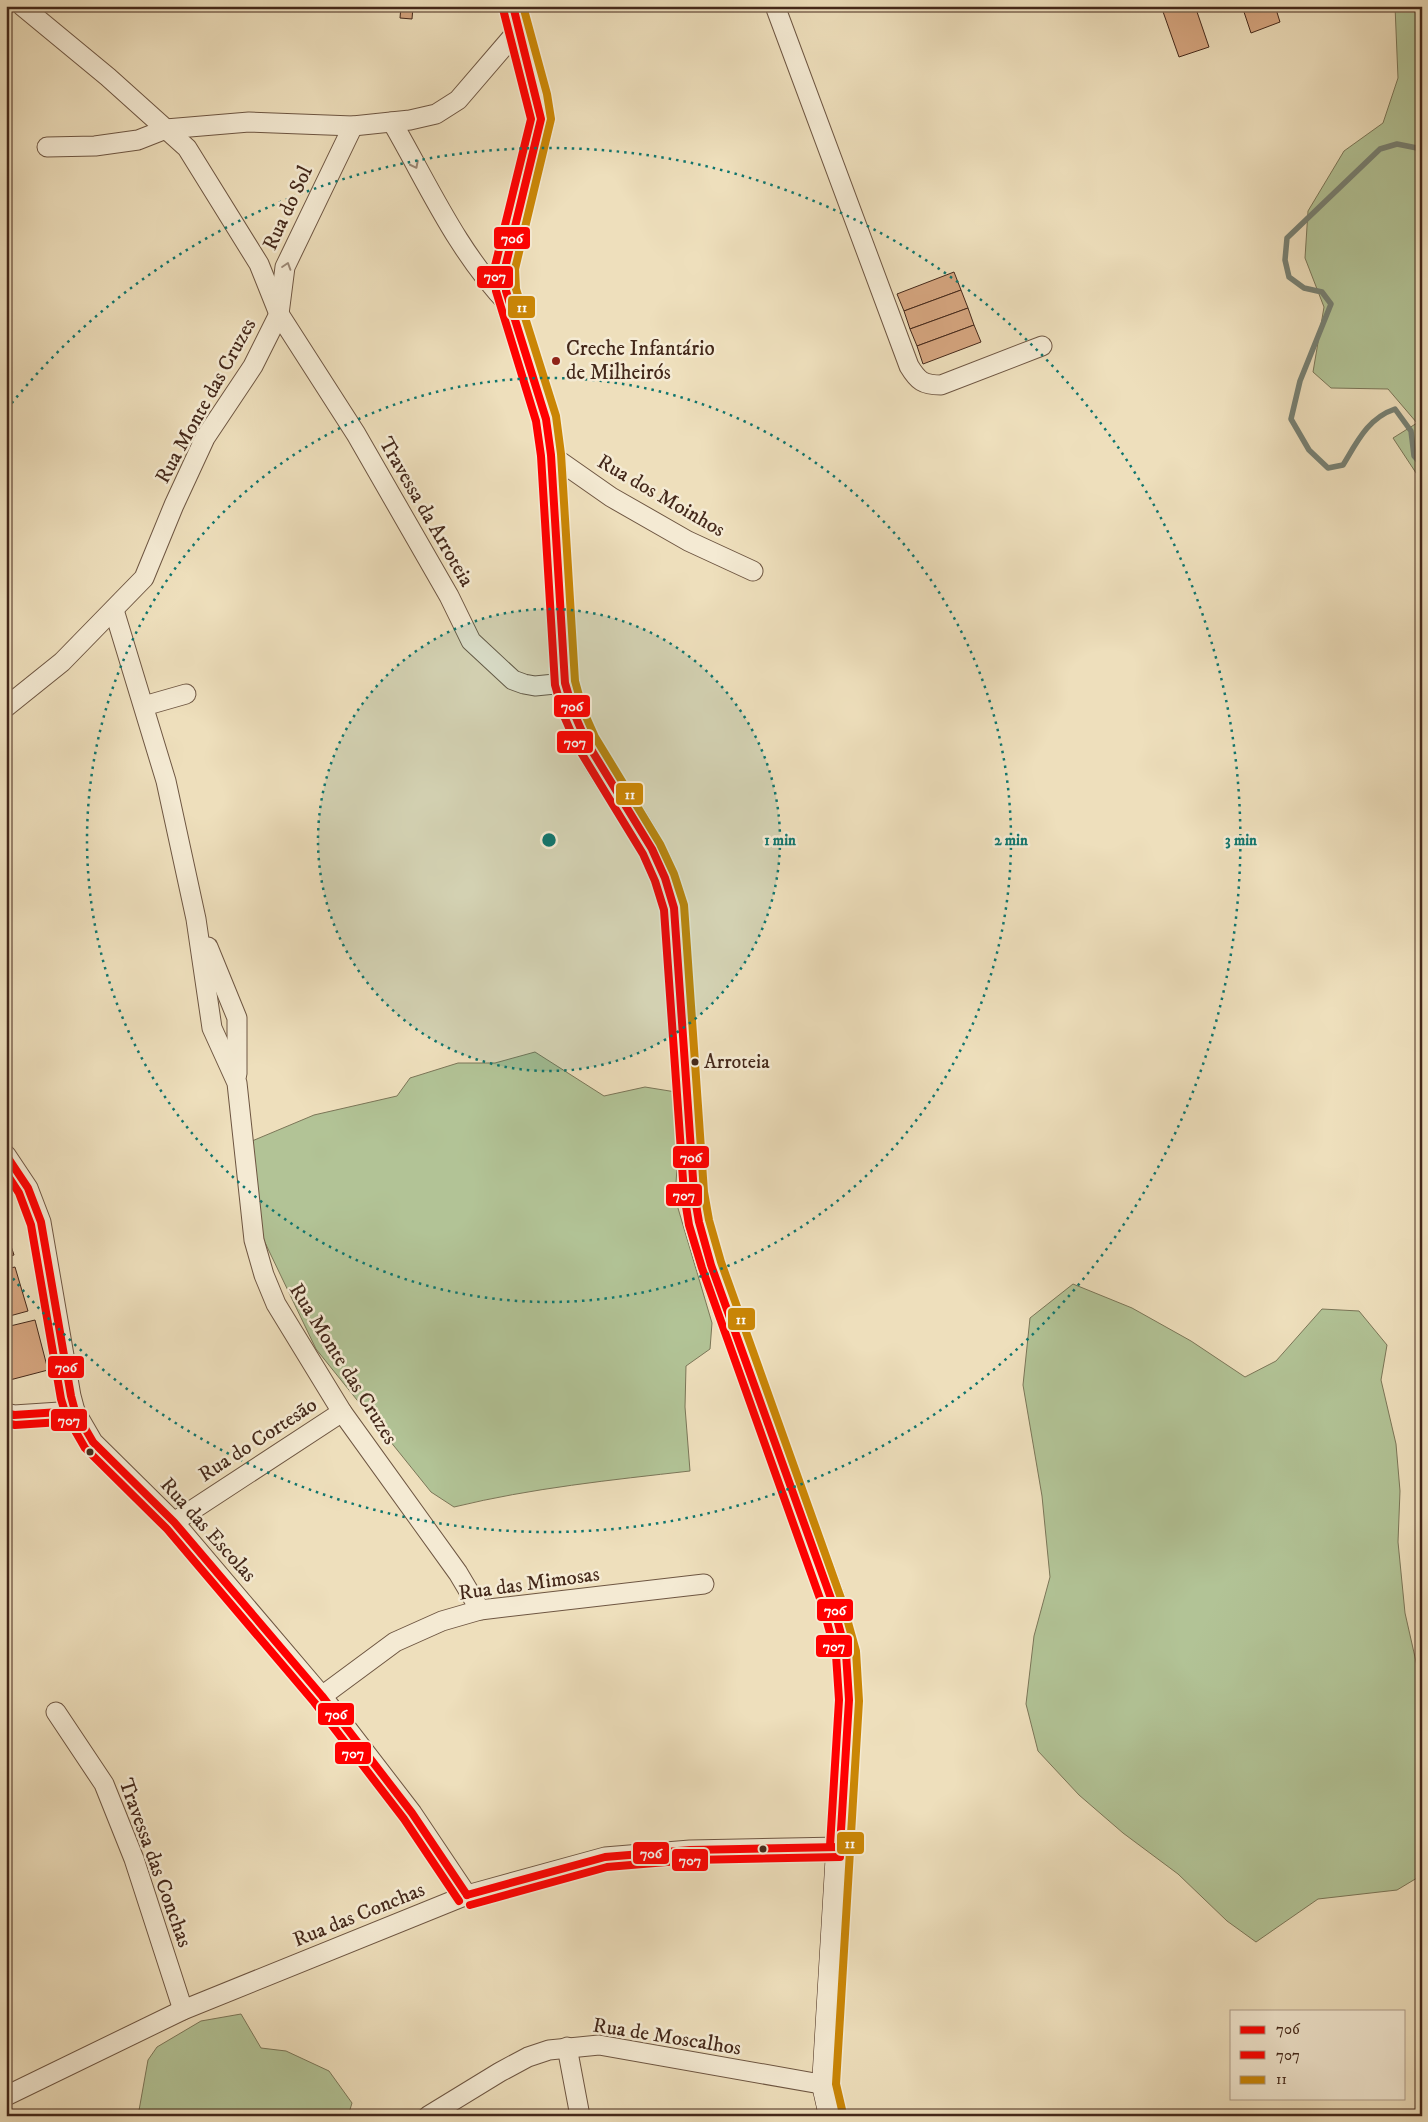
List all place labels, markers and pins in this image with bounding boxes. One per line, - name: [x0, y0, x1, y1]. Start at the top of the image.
- place label: Creche Infantário de Milheirós: [566, 336, 715, 386]
- marker: Creche Infantário de Milheirós: [550, 355, 562, 367]
- centre of rings: [540, 831, 558, 849]
- place label: Arroteia: [704, 1050, 770, 1075]
- marker: Arroteia: [690, 1057, 700, 1067]
- unlabelled marker: [85, 1447, 95, 1457]
- unlabelled marker: [758, 1844, 768, 1854]

